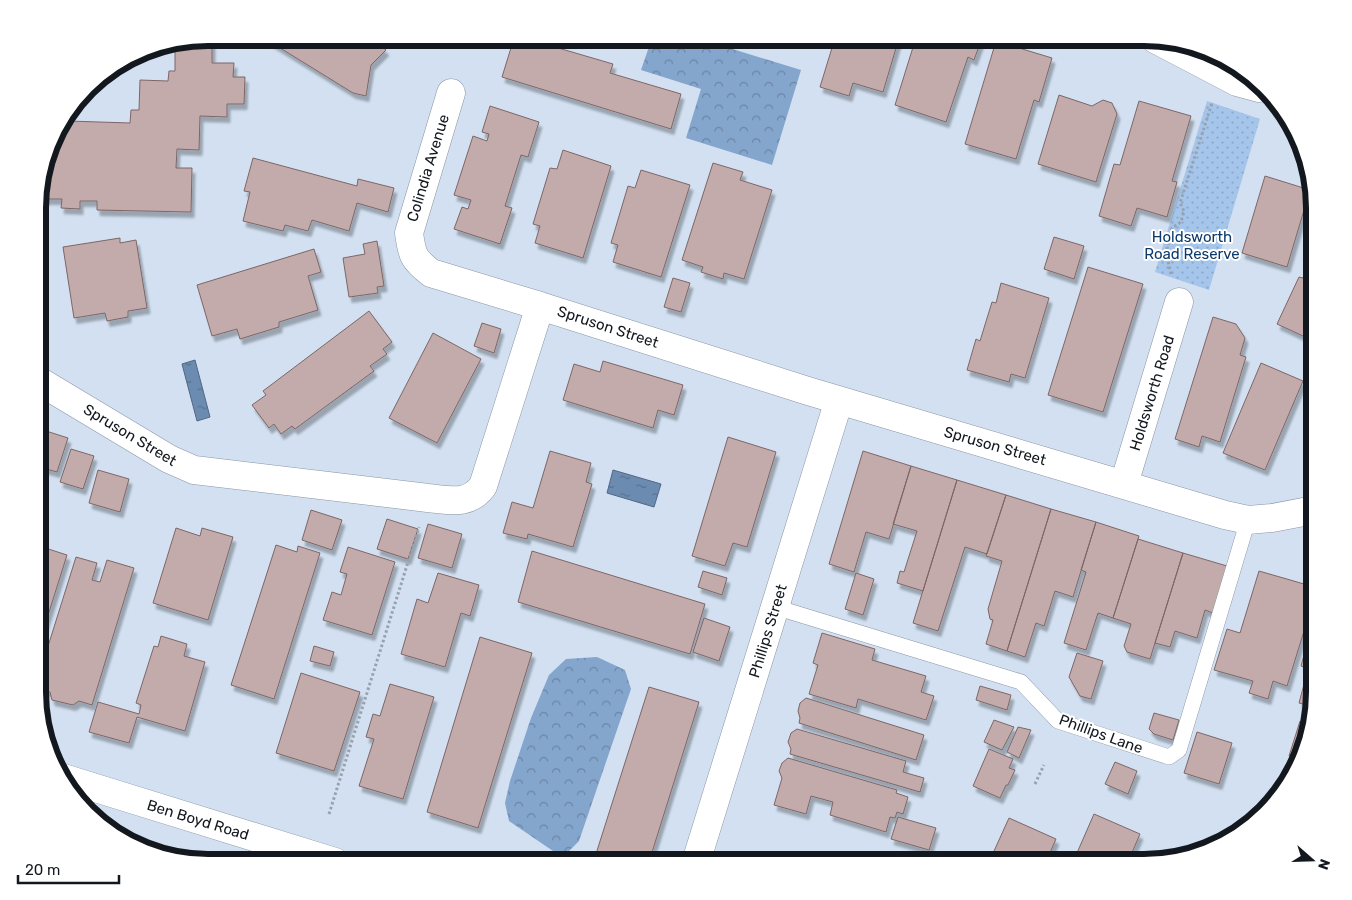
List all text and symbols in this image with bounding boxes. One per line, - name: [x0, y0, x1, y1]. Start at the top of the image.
- street label: Colindia Avenue: [403, 112, 453, 224]
- park label: Holdsworth Road Reserve: [1144, 228, 1240, 263]
- street label: Spruson Street: [555, 302, 661, 352]
- street label: Holdsworth Road: [1126, 333, 1178, 453]
- street label: Spruson Street: [80, 400, 180, 470]
- street label: Spruson Street: [942, 423, 1048, 469]
- street label: Phillips Street: [745, 582, 791, 680]
- street label: Phillips Lane: [1057, 711, 1145, 757]
- street label: Ben Boyd Road: [145, 796, 251, 844]
- north arrow: [1287, 835, 1337, 885]
- scale bar: [18, 852, 119, 884]
- text: N: [1314, 857, 1333, 872]
- text: 20 m: [25, 861, 60, 879]

